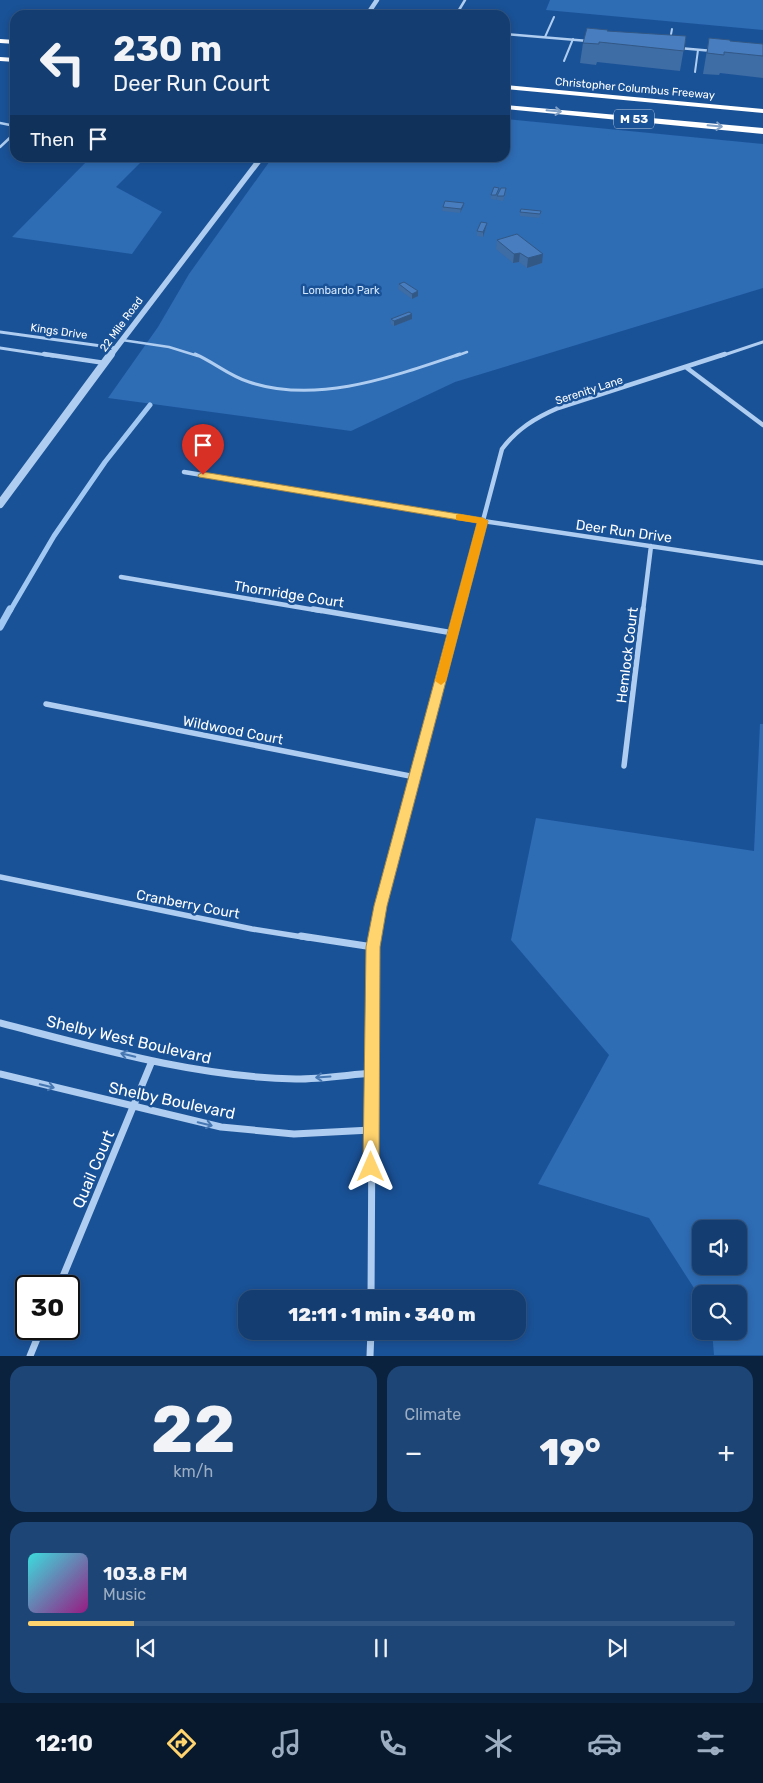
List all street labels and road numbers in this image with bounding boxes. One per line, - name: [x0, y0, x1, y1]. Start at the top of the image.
- street label: Christopher Columbus Freeway: [554, 75, 715, 102]
- road number: M 53: [614, 110, 654, 128]
- street label: 22 Mile Road: [97, 294, 146, 354]
- street label: Kings Drive: [30, 321, 88, 342]
- street label: Serenity Lane: [554, 373, 625, 408]
- street label: Deer Run Drive: [575, 516, 673, 547]
- street label: Thornridge Court: [233, 577, 346, 612]
- street label: Hemlock Court: [613, 606, 642, 704]
- street label: Wildwood Court: [181, 712, 285, 749]
- street label: Cranberry Court: [135, 886, 242, 923]
- street label: Shelby West Boulevard: [45, 1011, 213, 1068]
- street label: Shelby Boulevard: [107, 1078, 237, 1123]
- street label: Quail Court: [69, 1127, 118, 1211]

